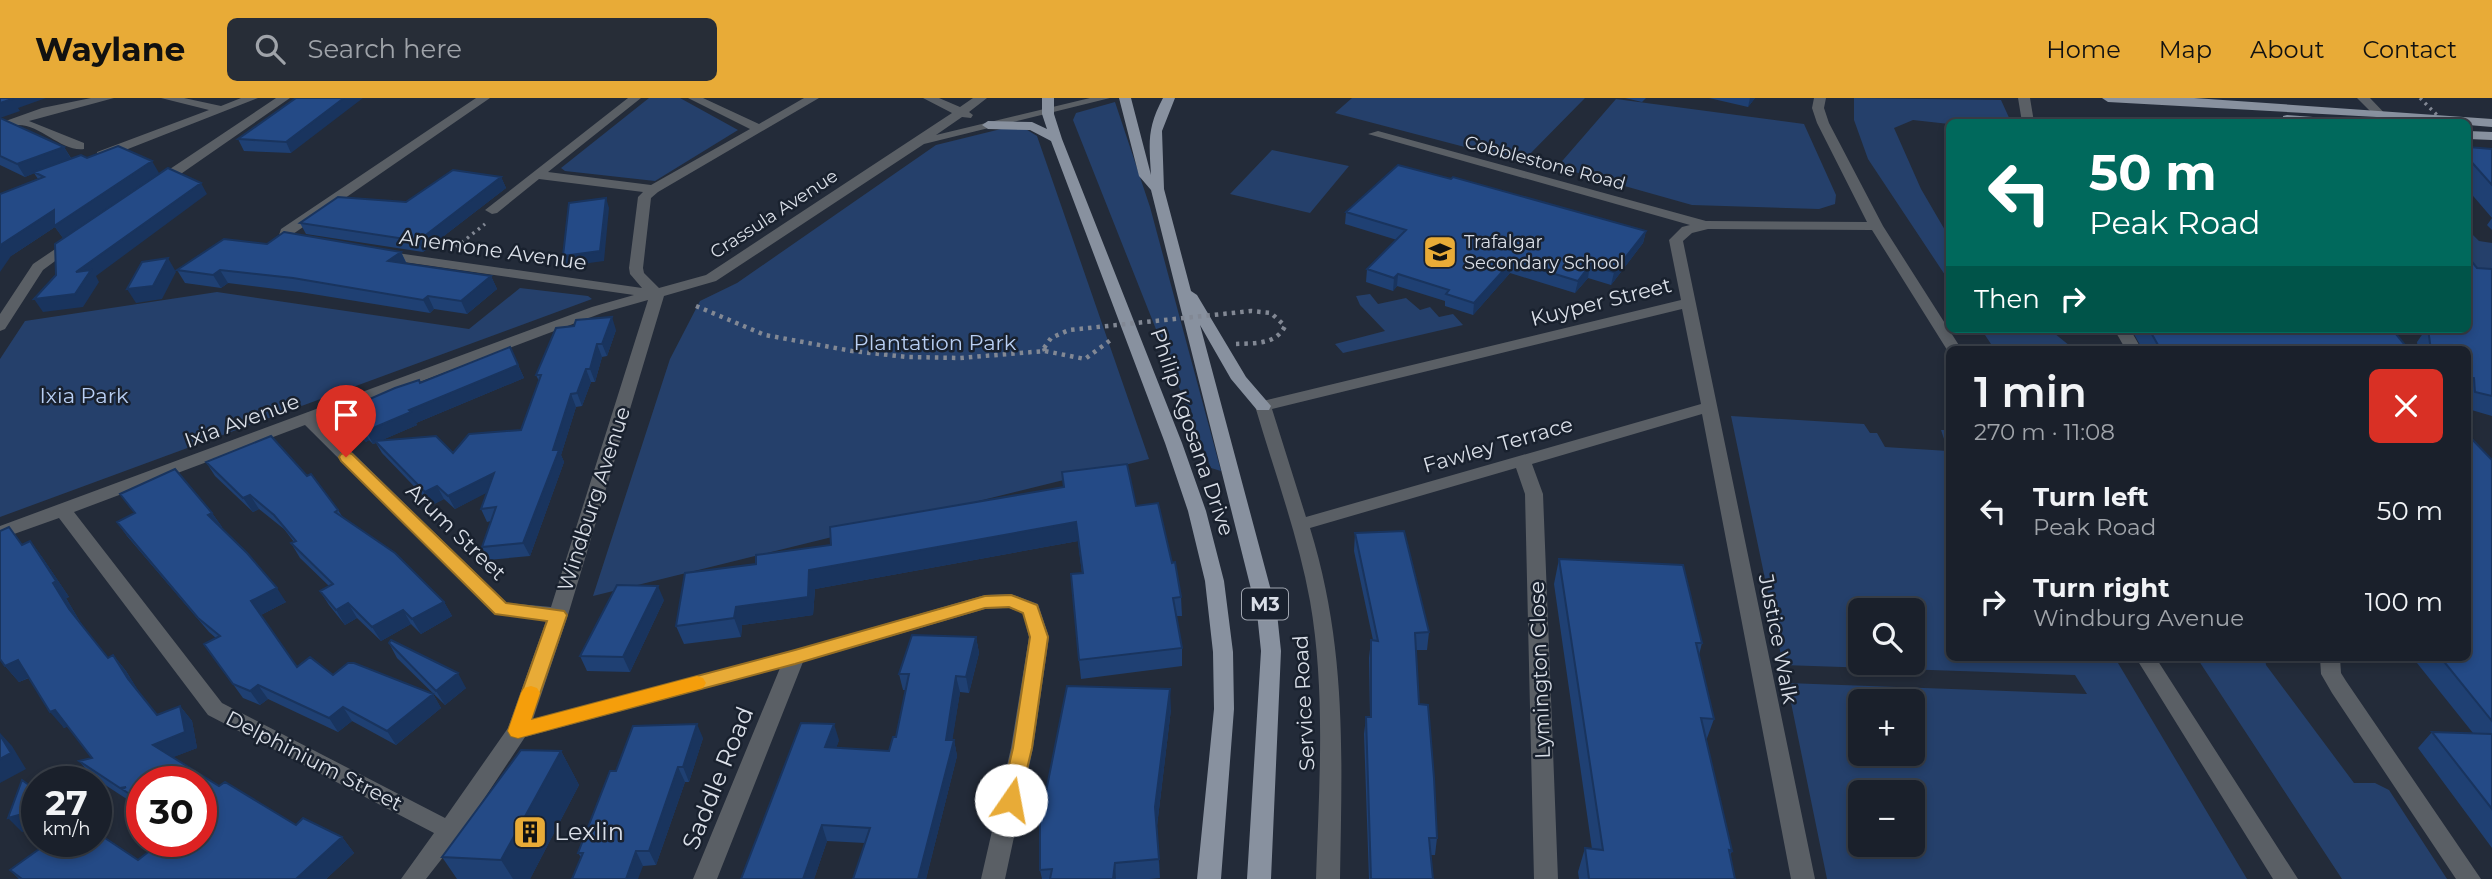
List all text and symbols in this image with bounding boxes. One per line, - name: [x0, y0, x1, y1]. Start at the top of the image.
- search box: [227, 18, 717, 81]
- text: Waylane: [35, 29, 185, 69]
- icon: search: [251, 30, 289, 68]
- text: Search here: [307, 33, 462, 65]
- text: Home: [2046, 35, 2121, 64]
- text: Map: [2159, 35, 2212, 64]
- text: About: [2250, 35, 2324, 64]
- text: Contact: [2362, 35, 2457, 64]
- street label: Cobblestone Road: [1462, 131, 1628, 195]
- text: 50 m: [2089, 143, 2217, 202]
- icon: left: [1974, 147, 2065, 238]
- street label: Crassula Avenue: [706, 165, 842, 263]
- text: Peak Road: [2089, 203, 2260, 242]
- street label: Anemone Avenue: [398, 224, 588, 275]
- place label: Trafalgar Secondary School: [1464, 231, 1624, 274]
- school or university icon: Trafalgar Secondary School: [1421, 233, 1459, 271]
- street label: Kuyper Street: [1528, 272, 1674, 331]
- icon: right: [2054, 280, 2092, 318]
- text: Then: [1974, 283, 2040, 315]
- street label: Philip Kgosana Drive: [1145, 325, 1240, 539]
- park label: Plantation Park: [854, 330, 1017, 355]
- text: 1 min: [1974, 366, 2087, 418]
- button: close: [2369, 369, 2443, 443]
- park label: Ixia Park: [39, 383, 129, 408]
- pin: [316, 385, 376, 457]
- street label: Ixia Avenue: [181, 388, 303, 453]
- icon: arrive: [327, 396, 365, 434]
- street label: Windburg Avenue: [552, 403, 635, 594]
- street label: Fawley Terrace: [1420, 411, 1576, 478]
- text: 270 m · 11:08: [1974, 418, 2115, 446]
- street label: Arum Street: [401, 478, 511, 585]
- text: Turn left: [2033, 481, 2149, 513]
- icon: left: [1974, 492, 2012, 530]
- text: 50 m: [2377, 495, 2443, 527]
- text: Peak Road: [2033, 513, 2156, 541]
- street label: Justice Walk: [1753, 571, 1803, 706]
- text: Turn right: [2033, 572, 2169, 604]
- street label: Lymington Close: [1524, 581, 1555, 759]
- icon: right: [1974, 583, 2012, 621]
- text: 100 m: [2365, 586, 2443, 618]
- road number: M3: [1242, 589, 1288, 620]
- map controls: [1848, 598, 1925, 857]
- button: search: [1848, 598, 1925, 675]
- text: Windburg Avenue: [2033, 604, 2244, 632]
- street label: Service Road: [1287, 634, 1320, 772]
- button: +: [1848, 689, 1925, 766]
- street label: Saddle Road: [676, 702, 759, 853]
- street label: Delphinium Street: [222, 705, 407, 816]
- position arrow: [974, 763, 1048, 837]
- speed limit sign: 30: [126, 766, 217, 857]
- button: −: [1848, 780, 1925, 857]
- text: 27: [45, 781, 88, 824]
- building icon: Lexlin: [511, 813, 549, 851]
- place label: Lexlin: [554, 817, 624, 846]
- text: km/h: [42, 818, 91, 840]

